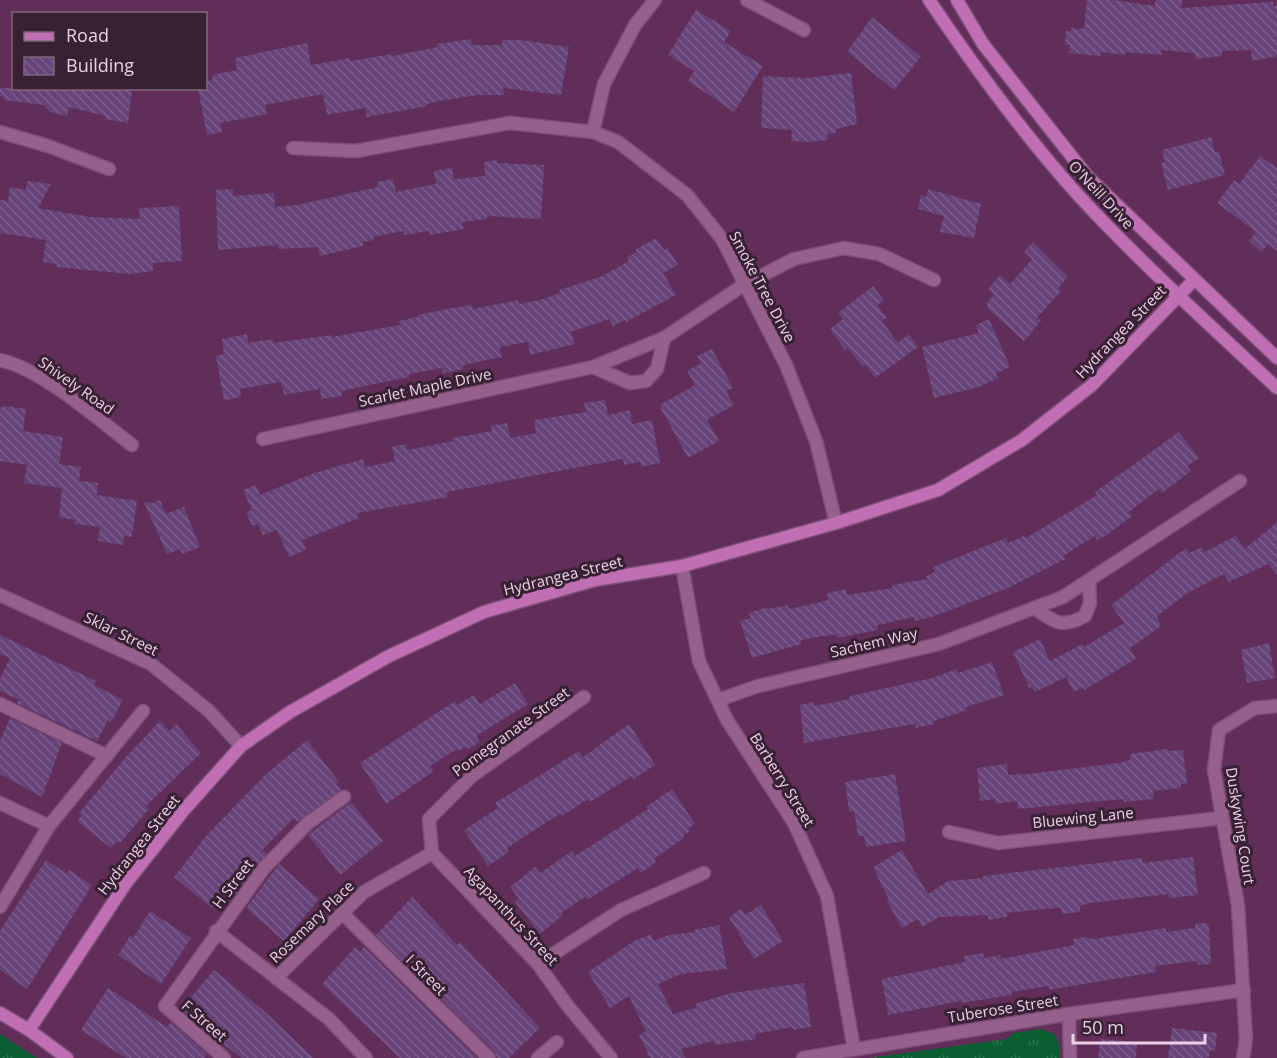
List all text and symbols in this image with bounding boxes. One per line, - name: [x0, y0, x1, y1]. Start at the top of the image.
- legend: [12, 12, 207, 90]
- text: Road: [66, 23, 109, 47]
- text: Building: [66, 53, 134, 77]
- street label: O'Neill Drive: [1065, 156, 1139, 233]
- street label: Smoke Tree Drive: [725, 227, 801, 346]
- street label: Hydrangea Street: [1071, 280, 1170, 382]
- street label: Shively Road: [35, 352, 118, 419]
- street label: Scarlet Maple Drive: [357, 363, 493, 411]
- street label: Hydrangea Street: [501, 551, 624, 600]
- street label: Sklar Street: [81, 607, 162, 660]
- street label: Sachem Way: [828, 622, 920, 662]
- street label: Pomegranate Street: [448, 682, 573, 780]
- street label: Barberry Street: [746, 729, 820, 830]
- street label: Duskywing Court: [1222, 766, 1260, 886]
- street label: Hydrangea Street: [93, 790, 184, 899]
- street label: Bluewing Lane: [1031, 802, 1134, 832]
- street label: H Street: [207, 855, 257, 912]
- street label: Agapanthus Street: [460, 861, 563, 969]
- street label: Rosemary Place: [265, 876, 358, 967]
- street label: I Street: [402, 950, 451, 999]
- street label: Tuberose Street: [946, 989, 1060, 1027]
- street label: F Street: [178, 995, 231, 1045]
- scale bar: [1073, 1007, 1205, 1045]
- text: 50 m: [1082, 1015, 1124, 1039]

